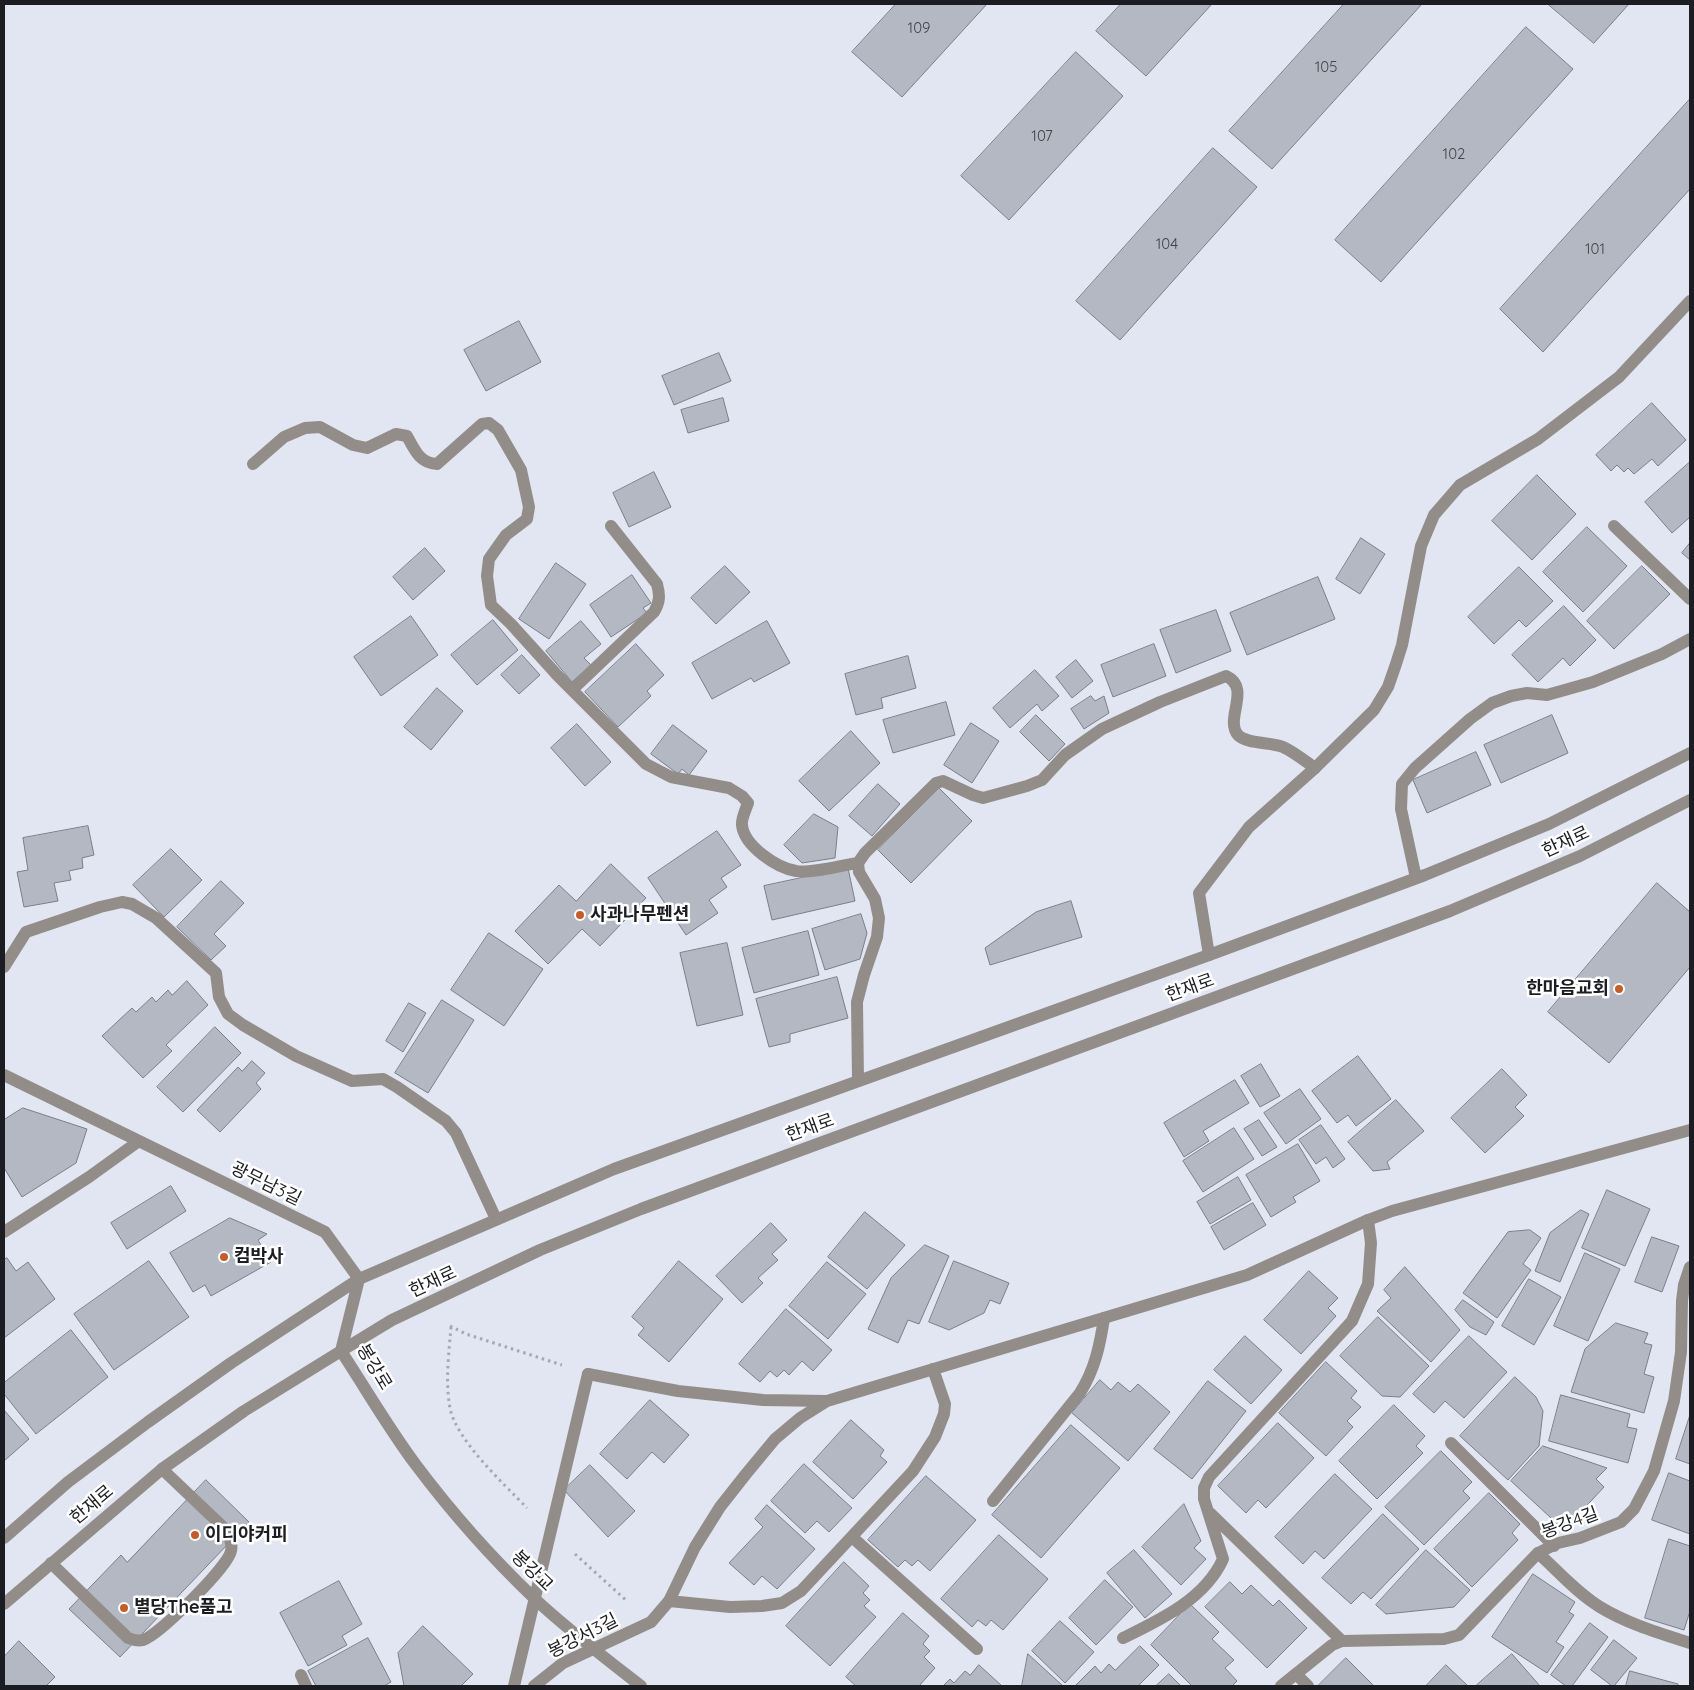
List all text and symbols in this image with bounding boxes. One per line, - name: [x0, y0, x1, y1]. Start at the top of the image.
- house number: 109: [908, 19, 930, 37]
- house number: 105: [1315, 58, 1337, 76]
- house number: 107: [1031, 127, 1053, 145]
- house number: 102: [1443, 145, 1465, 163]
- house number: 104: [1156, 235, 1178, 253]
- house number: 101: [1585, 240, 1605, 258]
- street label: 한재로: [1539, 822, 1593, 862]
- place label: 사과나무펜션: [590, 904, 689, 926]
- marker: 사과나무펜션: [574, 909, 586, 921]
- street label: 한재로: [1163, 969, 1217, 1007]
- place label: 한마음교회: [1526, 978, 1609, 1000]
- marker: 한마음교회: [1613, 983, 1625, 995]
- street label: 한재로: [783, 1109, 837, 1147]
- street label: 광무남3길: [227, 1158, 305, 1210]
- place label: 컴박사: [234, 1246, 284, 1268]
- marker: 컴박사: [218, 1251, 230, 1263]
- street label: 한재로: [406, 1262, 460, 1302]
- street label: 봉강로: [352, 1340, 396, 1394]
- street label: 한재로: [66, 1481, 118, 1529]
- street label: 봉강4길: [1539, 1503, 1601, 1543]
- place label: 이디야커피: [205, 1524, 288, 1546]
- marker: 이디야커피: [189, 1529, 201, 1541]
- street label: 봉강교: [507, 1546, 557, 1596]
- place label: 별당The품고: [134, 1597, 233, 1619]
- marker: 별당The품고: [118, 1602, 130, 1614]
- street label: 봉강서3길: [544, 1609, 622, 1663]

